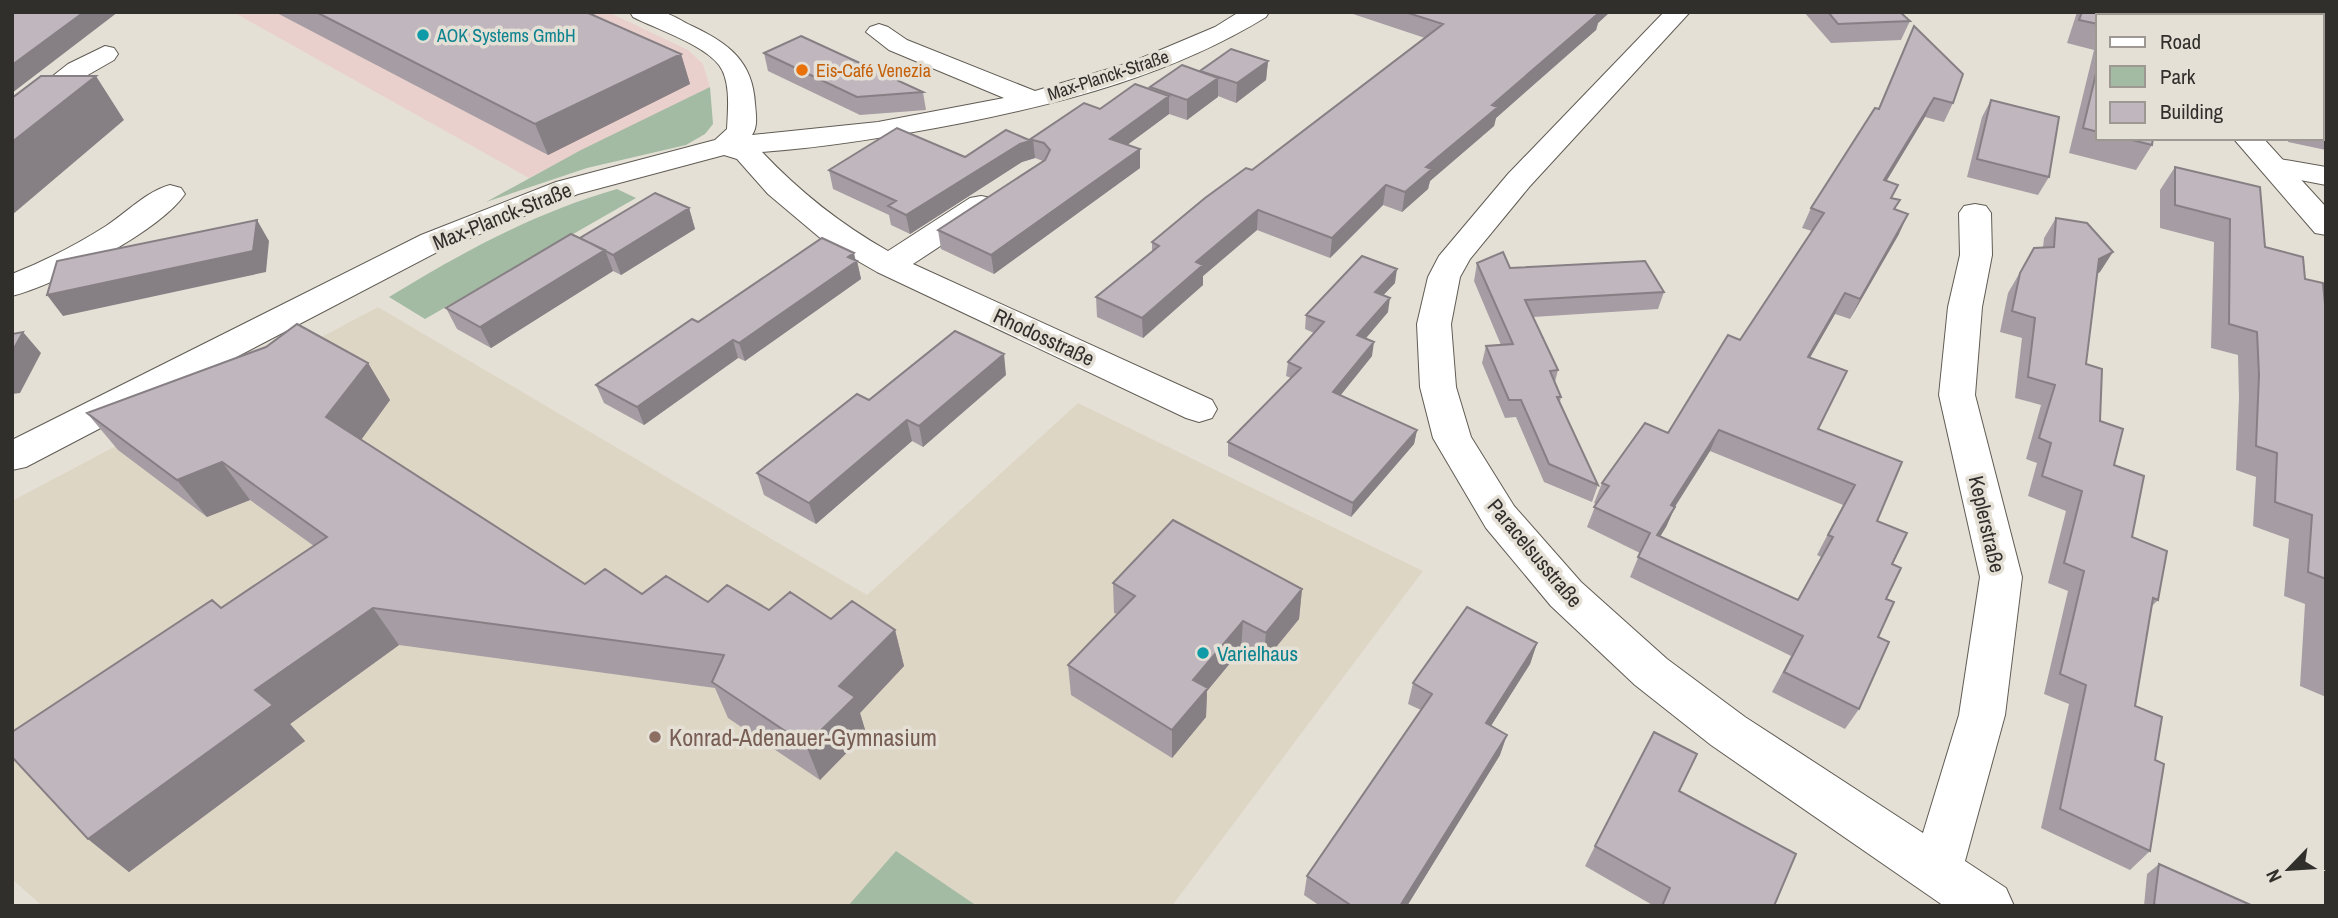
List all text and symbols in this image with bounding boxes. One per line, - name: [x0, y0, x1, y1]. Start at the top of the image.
- legend: [2096, 14, 2324, 140]
- place label: AOK Systems GmbH: [436, 23, 576, 48]
- marker: AOK Systems GmbH: [415, 27, 431, 43]
- text: Road: [2160, 27, 2201, 56]
- street label: Max-Planck-Straße: [1044, 44, 1172, 106]
- place label: Eis-Café Venezia: [816, 58, 931, 83]
- marker: Eis-Café Venezia: [794, 62, 810, 78]
- text: Park: [2160, 62, 2196, 91]
- text: Building: [2160, 97, 2224, 126]
- street label: Max-Planck-Straße: [428, 175, 576, 257]
- street label: Rhodosstraße: [989, 301, 1099, 373]
- street label: Keplerstraße: [1962, 473, 2012, 575]
- street label: Paracelsusstraße: [1481, 492, 1589, 614]
- place label: Varielhaus: [1217, 639, 1298, 668]
- marker: Varielhaus: [1195, 645, 1211, 661]
- place label: Konrad-Adenauer-Gymnasium: [669, 721, 937, 753]
- marker: Konrad-Adenauer-Gymnasium: [647, 729, 663, 745]
- north arrow: [2254, 834, 2324, 904]
- text: N: [2259, 866, 2288, 887]

